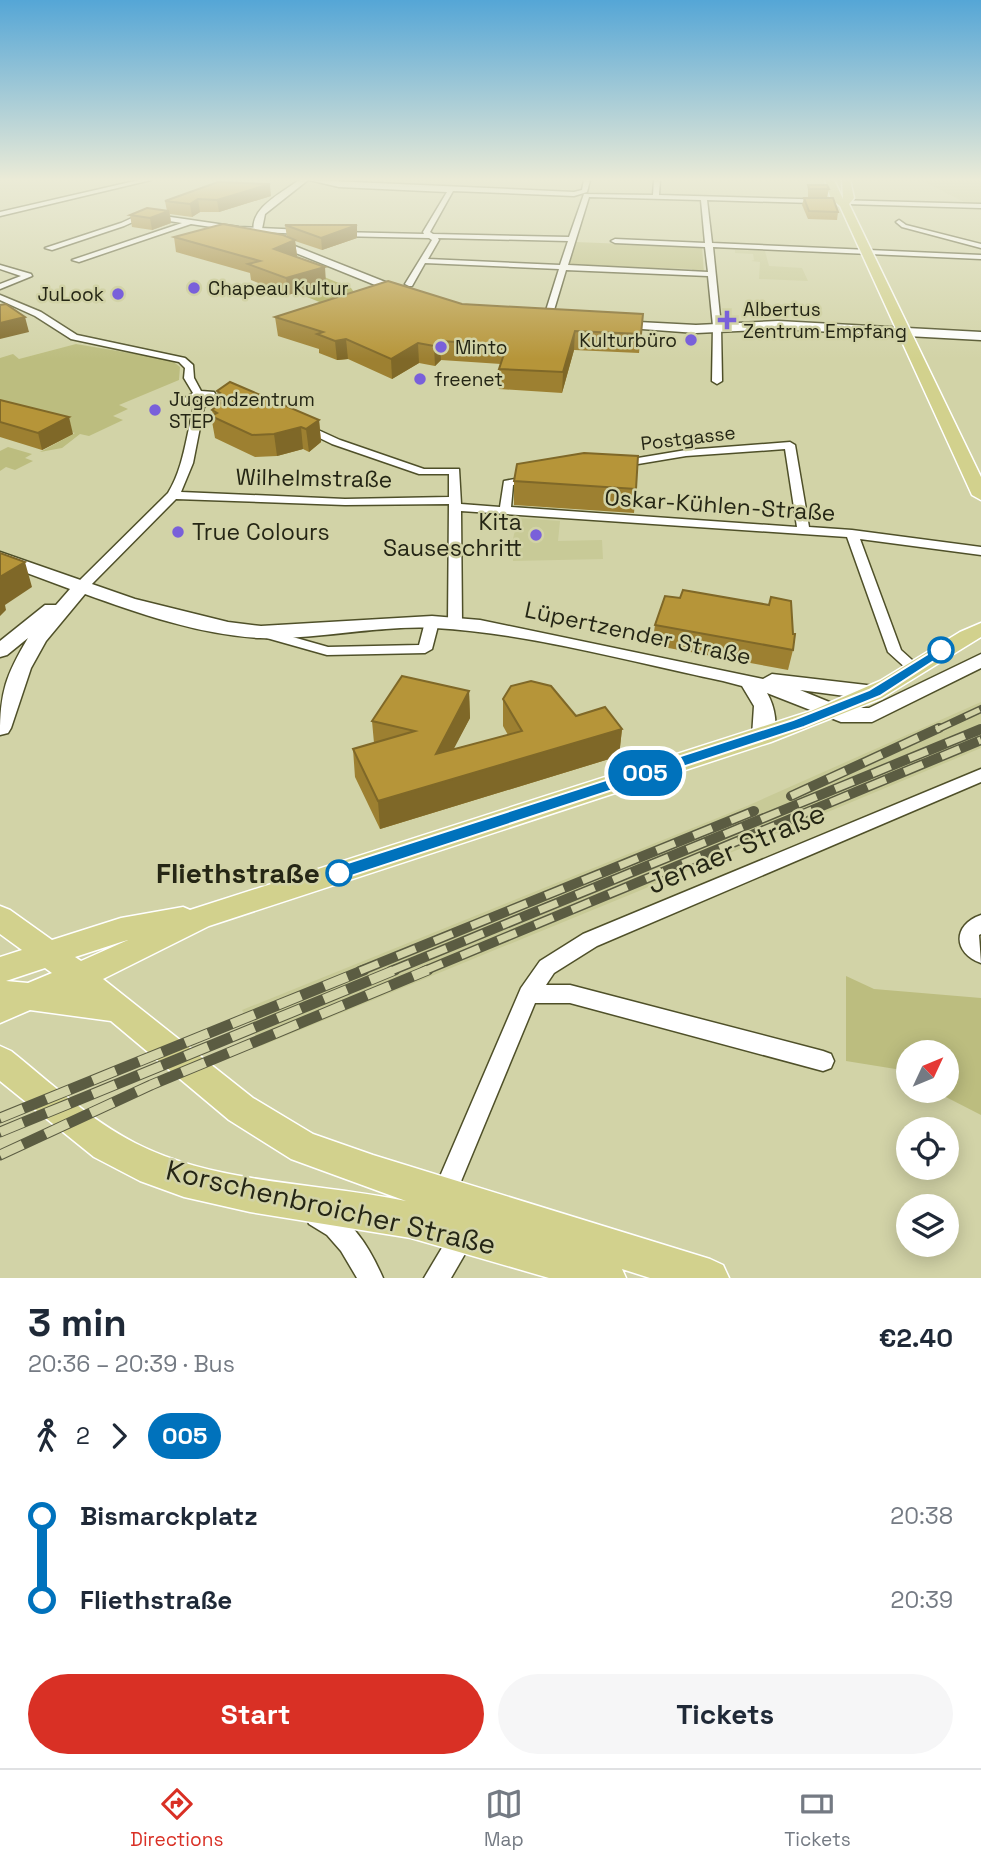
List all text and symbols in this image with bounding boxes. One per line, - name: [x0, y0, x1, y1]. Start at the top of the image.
- place label: Chapeau Kultur: [208, 276, 349, 301]
- marker: Chapeau Kultur: [186, 280, 202, 296]
- place label: JuLook: [38, 282, 104, 307]
- marker: JuLook: [110, 286, 126, 302]
- place label: Albertus Zentrum Empfang: [743, 297, 907, 344]
- marker: Albertus Zentrum Empfang: [717, 310, 737, 330]
- place label: Kulturbüro: [579, 328, 677, 353]
- marker: Kulturbüro: [683, 332, 699, 348]
- place label: Minto: [455, 335, 508, 360]
- marker: Minto: [433, 339, 449, 355]
- place label: freenet: [434, 367, 503, 392]
- marker: freenet: [412, 371, 428, 387]
- place label: Jugendzentrum STEP: [169, 387, 315, 434]
- marker: Jugendzentrum STEP: [147, 402, 163, 418]
- street label: Postgasse: [639, 420, 737, 456]
- street label: Wilhelmstraße: [235, 462, 393, 494]
- street label: Oskar-Kühlen-Straße: [603, 482, 837, 528]
- place label: Kita Sauseschritt: [383, 507, 522, 563]
- place label: True Colours: [192, 517, 330, 547]
- marker: True Colours: [170, 524, 186, 540]
- marker: Kita Sauseschritt: [528, 527, 544, 543]
- street label: Lüpertzender Straße: [522, 594, 754, 672]
- unlabelled marker: [928, 637, 954, 663]
- line badge: 005: [605, 750, 685, 796]
- text: 005: [622, 757, 668, 788]
- street label: Jenaer Straße: [641, 794, 831, 902]
- place label: Fliethstraße: [156, 855, 320, 891]
- marker: Fliethstraße: [326, 860, 352, 886]
- north arrow: [896, 1040, 959, 1102]
- map controls: [896, 1040, 959, 1257]
- button: locate: [896, 1117, 959, 1180]
- street label: Korschenbroicher Straße: [163, 1152, 499, 1262]
- button: layers: [896, 1194, 959, 1257]
- text: 3 min: [28, 1299, 127, 1347]
- text: €2.40: [879, 1321, 953, 1355]
- text: 20:36 – 20:39 · Bus: [28, 1349, 235, 1379]
- icon: walk: [28, 1417, 66, 1455]
- icon: forward: [100, 1417, 138, 1455]
- text: 005: [162, 1420, 207, 1451]
- text: 2: [76, 1421, 90, 1451]
- text: Bismarckplatz: [80, 1499, 258, 1533]
- text: 20:38: [890, 1501, 953, 1531]
- text: Fliethstraße: [80, 1583, 232, 1617]
- text: 20:39: [891, 1585, 953, 1615]
- button: Start: [28, 1674, 484, 1754]
- button: Tickets: [498, 1674, 953, 1754]
- tab: Directions: [130, 1785, 223, 1852]
- tab: Map: [484, 1785, 524, 1852]
- tab: Tickets: [784, 1785, 851, 1852]

